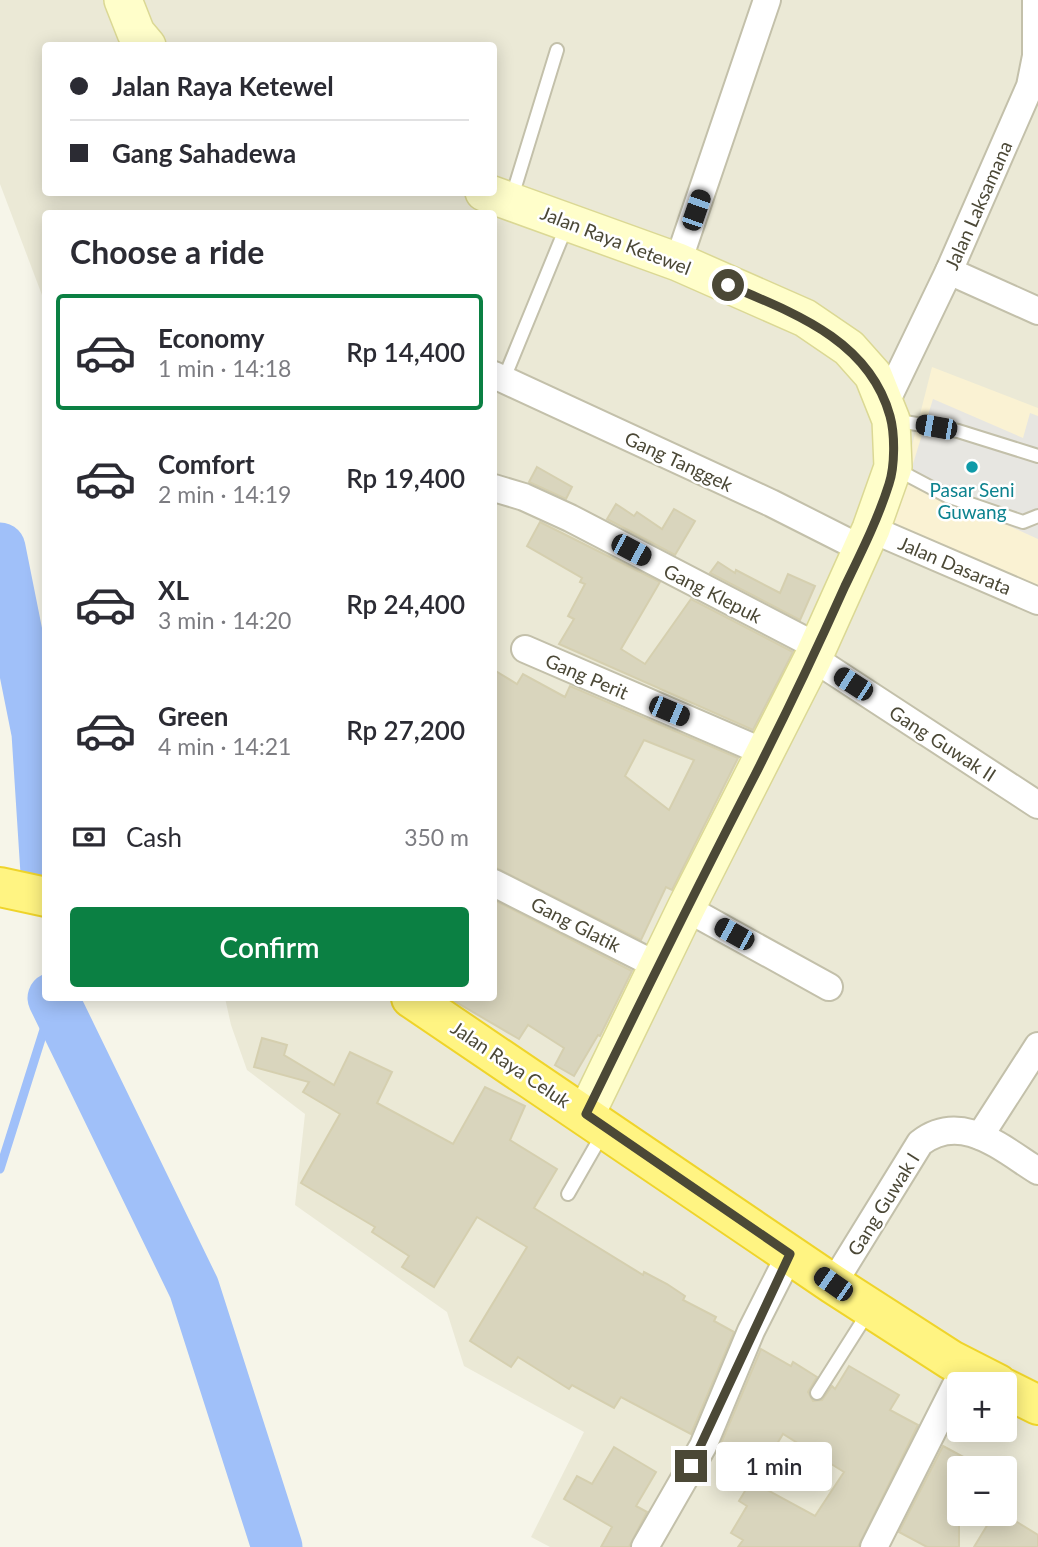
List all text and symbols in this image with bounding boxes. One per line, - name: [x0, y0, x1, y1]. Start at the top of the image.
- text: Jalan Raya Ketewel: [112, 70, 334, 102]
- text: Gang Sahadewa: [112, 137, 296, 169]
- street label: Jalan Laksamana: [939, 137, 1017, 273]
- car: [680, 187, 713, 233]
- street label: Jalan Raya Ketewel: [538, 201, 694, 279]
- text: Choose a ride: [70, 232, 264, 271]
- route start: [712, 269, 744, 301]
- icon: car: [74, 321, 137, 384]
- text: Economy: [158, 322, 264, 354]
- text: Rp 14,400: [346, 336, 465, 368]
- text: 1 min · 14:18: [158, 354, 291, 382]
- car: [914, 413, 959, 441]
- street label: Gang Tanggek: [621, 426, 737, 496]
- icon: car: [74, 447, 137, 510]
- text: Comfort: [158, 448, 255, 480]
- marker: Pasar Seni Guwang: [964, 459, 980, 475]
- text: Rp 19,400: [346, 462, 465, 494]
- place label: Pasar Seni Guwang: [929, 478, 1015, 523]
- text: 2 min · 14:19: [158, 480, 291, 508]
- car: [608, 531, 655, 569]
- street label: Jalan Dasarata: [895, 531, 1015, 599]
- street label: Gang Klepuk: [660, 559, 766, 628]
- icon: car: [74, 573, 137, 636]
- text: XL: [158, 574, 189, 606]
- text: Rp 24,400: [346, 588, 465, 620]
- text: 3 min · 14:20: [158, 606, 291, 634]
- street label: Gang Perit: [542, 648, 632, 704]
- car: [830, 664, 877, 704]
- car: [646, 693, 693, 729]
- icon: car: [74, 699, 137, 762]
- text: Green: [158, 700, 228, 732]
- street label: Gang Guwak II: [885, 700, 1001, 786]
- text: Rp 27,200: [346, 714, 465, 746]
- text: 4 min · 14:21: [158, 732, 291, 760]
- icon: cash: [70, 818, 108, 856]
- text: Cash: [126, 821, 182, 853]
- text: 350 m: [404, 823, 469, 851]
- street label: Gang Glatik: [527, 892, 625, 957]
- button: Confirm: [70, 907, 469, 987]
- car: [711, 915, 758, 953]
- street label: Jalan Raya Celuk: [447, 1016, 575, 1112]
- street label: Gang Guwak I: [842, 1148, 924, 1260]
- car: [810, 1263, 857, 1305]
- map controls: [947, 1372, 1017, 1526]
- button: +: [947, 1372, 1017, 1442]
- callout: 1 min: [716, 1442, 831, 1490]
- route end: [675, 1450, 707, 1482]
- text: 1 min: [746, 1452, 802, 1480]
- button: −: [947, 1456, 1017, 1526]

